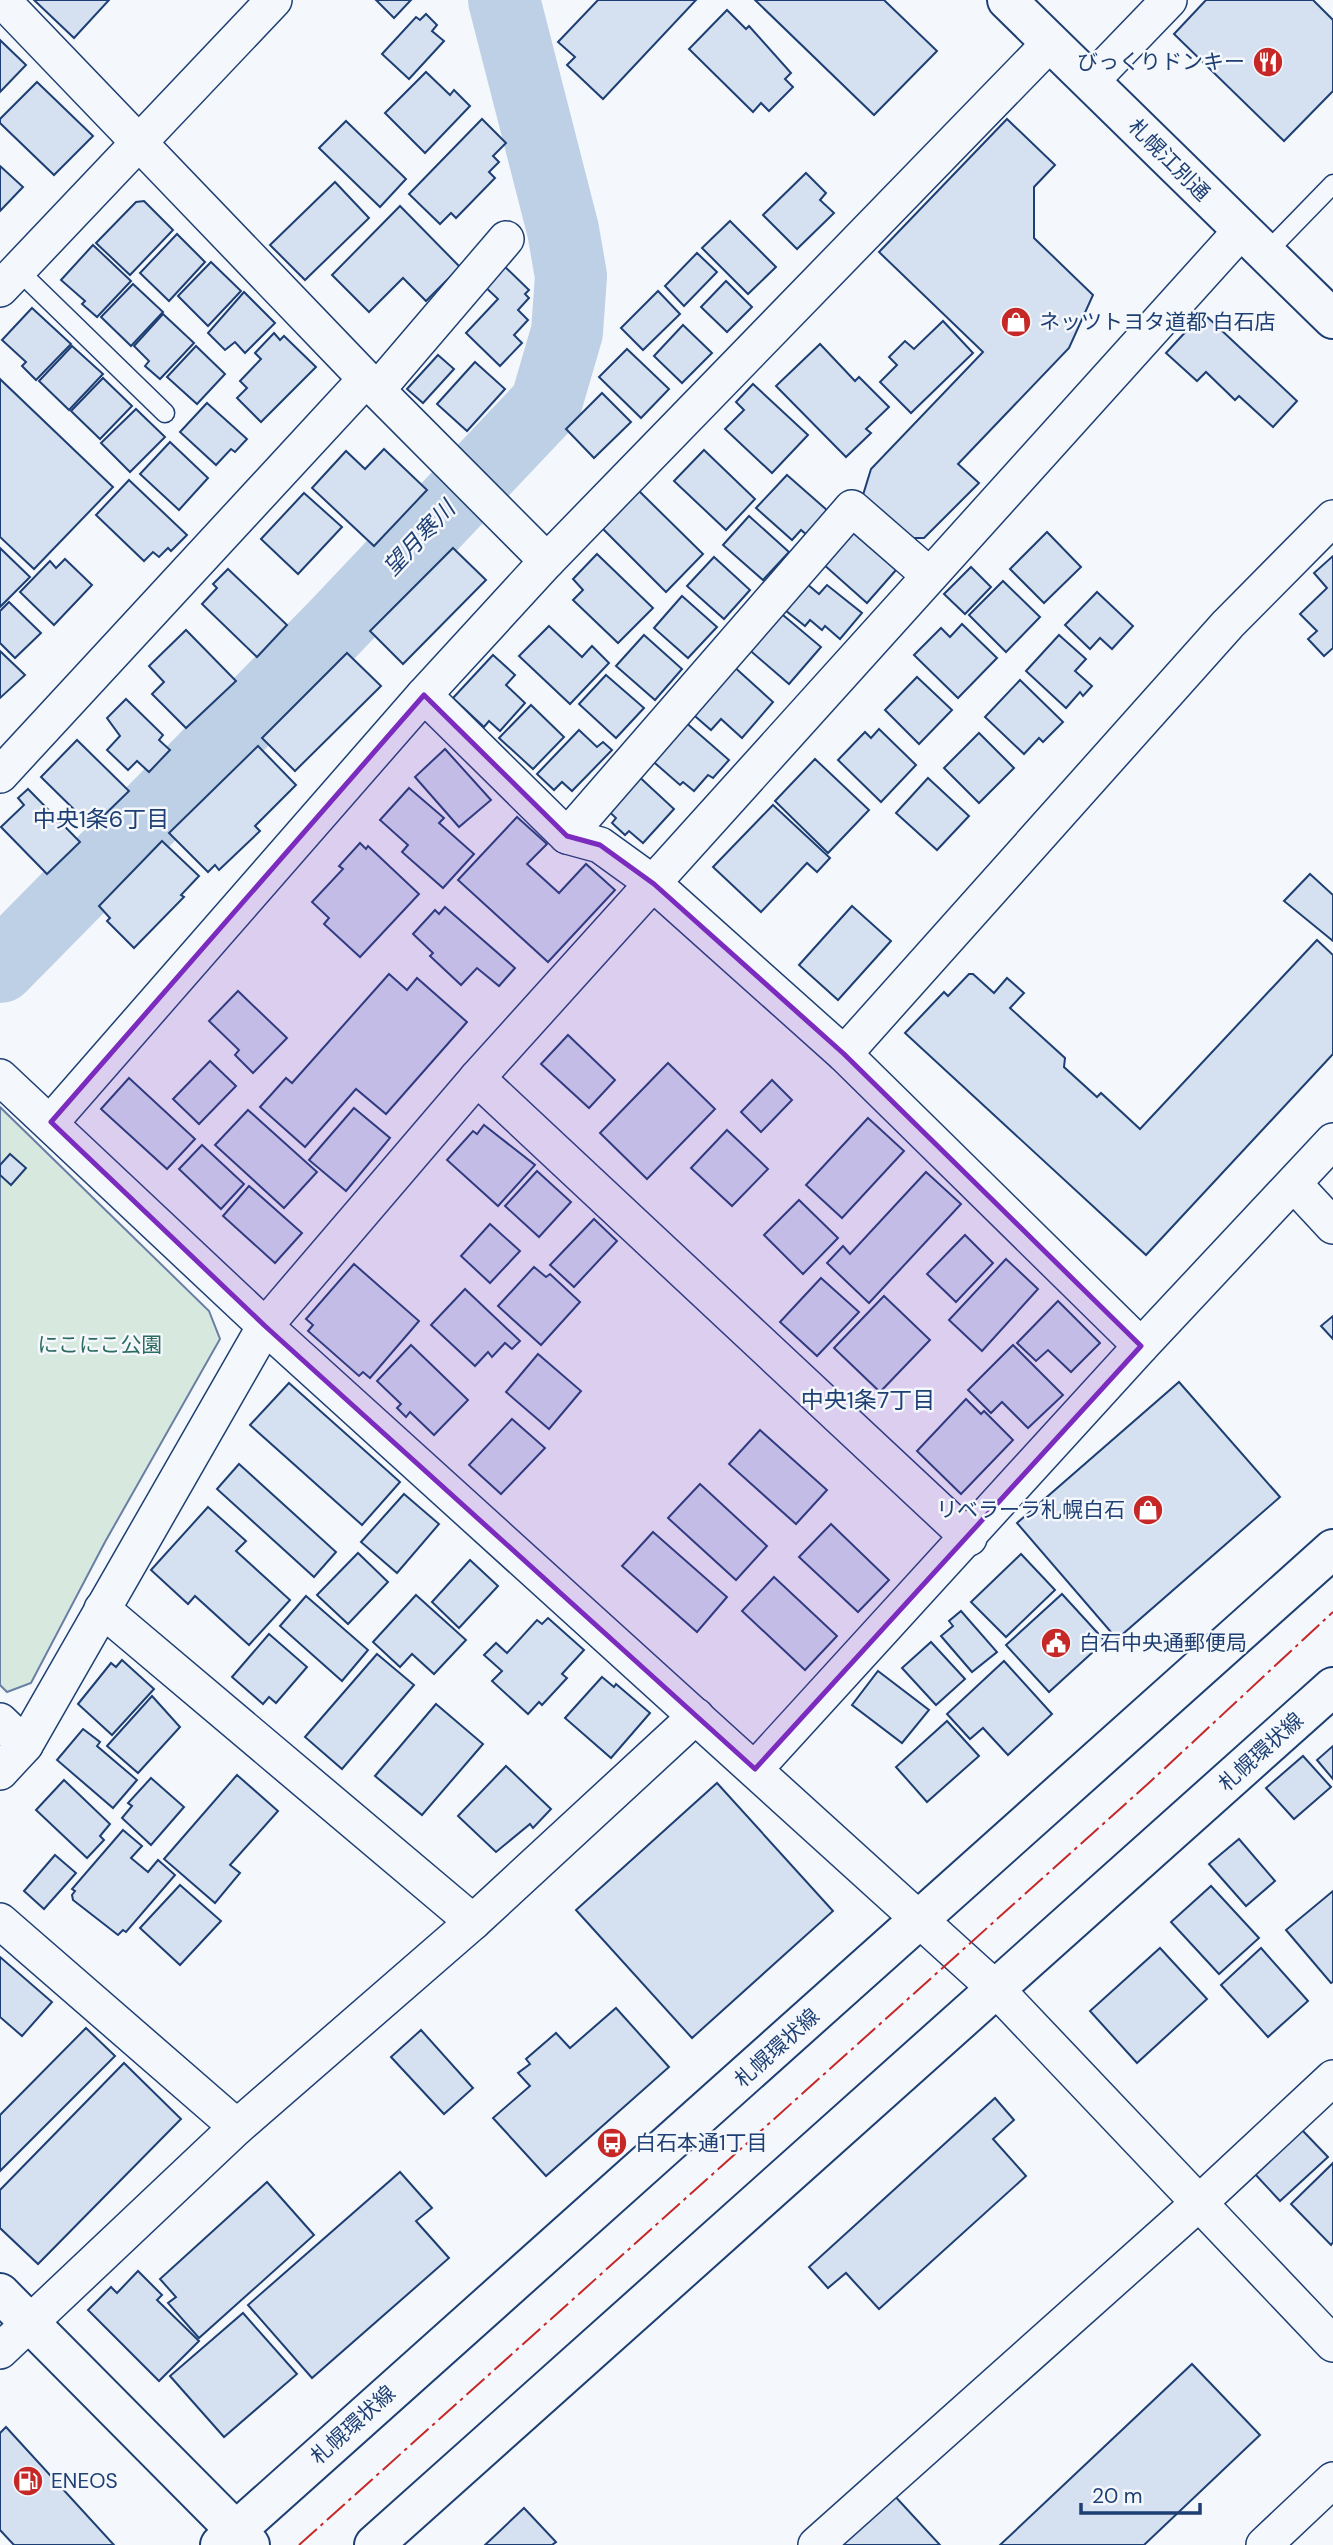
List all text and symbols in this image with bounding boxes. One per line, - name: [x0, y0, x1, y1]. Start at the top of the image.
- restaurant icon: びっくりドンキー: [1251, 45, 1285, 79]
- place label: びっくりドンキー: [1077, 48, 1245, 76]
- street label: 札幌江別通: [1122, 113, 1216, 207]
- shop icon: ネッツトヨタ道都 白石店: [999, 305, 1033, 339]
- place label: ネッツトヨタ道都 白石店: [1039, 308, 1276, 336]
- water label: 望月寒川: [377, 492, 463, 582]
- district label: 中央1条6丁目: [33, 804, 169, 834]
- park label: にこにこ公園: [37, 1331, 163, 1359]
- district label: 中央1条7丁目: [801, 1385, 935, 1415]
- shop icon: リベラーラ札幌白石: [1131, 1493, 1165, 1527]
- place label: リベラーラ札幌白石: [936, 1496, 1125, 1524]
- public building icon: 白石中央通郵便局: [1039, 1626, 1073, 1660]
- place label: 白石中央通郵便局: [1079, 1629, 1247, 1657]
- street label: 札幌環状線: [1213, 1706, 1309, 1798]
- street label: 札幌環状線: [729, 2002, 825, 2094]
- bus stop icon: 白石本通1丁目: [595, 2126, 629, 2160]
- place label: 白石本通1丁目: [635, 2129, 768, 2157]
- street label: 札幌環状線: [305, 2379, 401, 2471]
- fuel station icon: ENEOS: [11, 2464, 45, 2498]
- place label: ENEOS: [51, 2467, 118, 2495]
- scale bar: [1081, 2472, 1200, 2516]
- text: 20 m: [1092, 2482, 1143, 2510]

